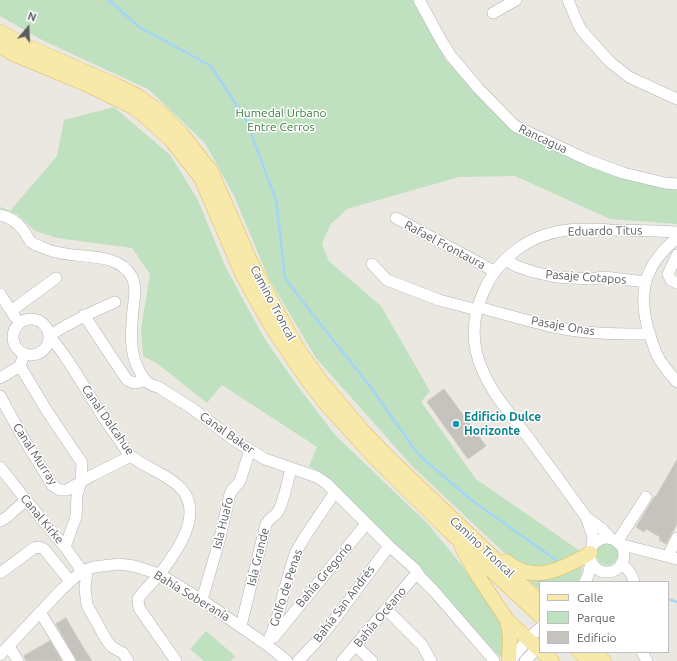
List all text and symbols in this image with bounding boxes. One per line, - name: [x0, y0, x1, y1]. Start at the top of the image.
- north arrow: [8, 8, 48, 48]
- text: N: [26, 10, 38, 24]
- park label: Humedal Urbano Entre Cerros: [235, 106, 327, 134]
- street label: Rancagua: [516, 121, 570, 157]
- street label: Rafael Frontaura: [402, 218, 488, 272]
- street label: Eduardo Titus: [568, 223, 642, 239]
- street label: Camino Troncal: [247, 263, 299, 343]
- street label: Pasaje Cotapos: [545, 267, 627, 287]
- street label: Pasaje Onas: [530, 313, 596, 339]
- street label: Canal Dalcahue: [79, 382, 137, 458]
- street label: Canal Baker: [197, 409, 257, 457]
- place label: Edificio Dulce Horizonte: [464, 410, 541, 438]
- marker: Edificio Dulce Horizonte: [451, 419, 461, 429]
- street label: Canal Murray: [10, 420, 60, 488]
- street label: Canal Kirke: [17, 491, 67, 547]
- street label: Isla Huafo: [210, 495, 236, 551]
- street label: Camino Troncal: [447, 513, 517, 581]
- street label: Isla Grande: [244, 526, 272, 588]
- street label: Bahía Gregorio: [293, 540, 355, 610]
- street label: Golfo de Penas: [267, 547, 305, 629]
- street label: Bahía San Andrés: [310, 563, 378, 645]
- street label: Bahía Soberanía: [151, 568, 233, 624]
- legend: [539, 581, 669, 653]
- street label: Bahía Océano: [351, 584, 409, 650]
- text: Calle: [577, 591, 603, 604]
- text: Parque: [577, 611, 615, 624]
- text: Edificio: [577, 631, 617, 644]

